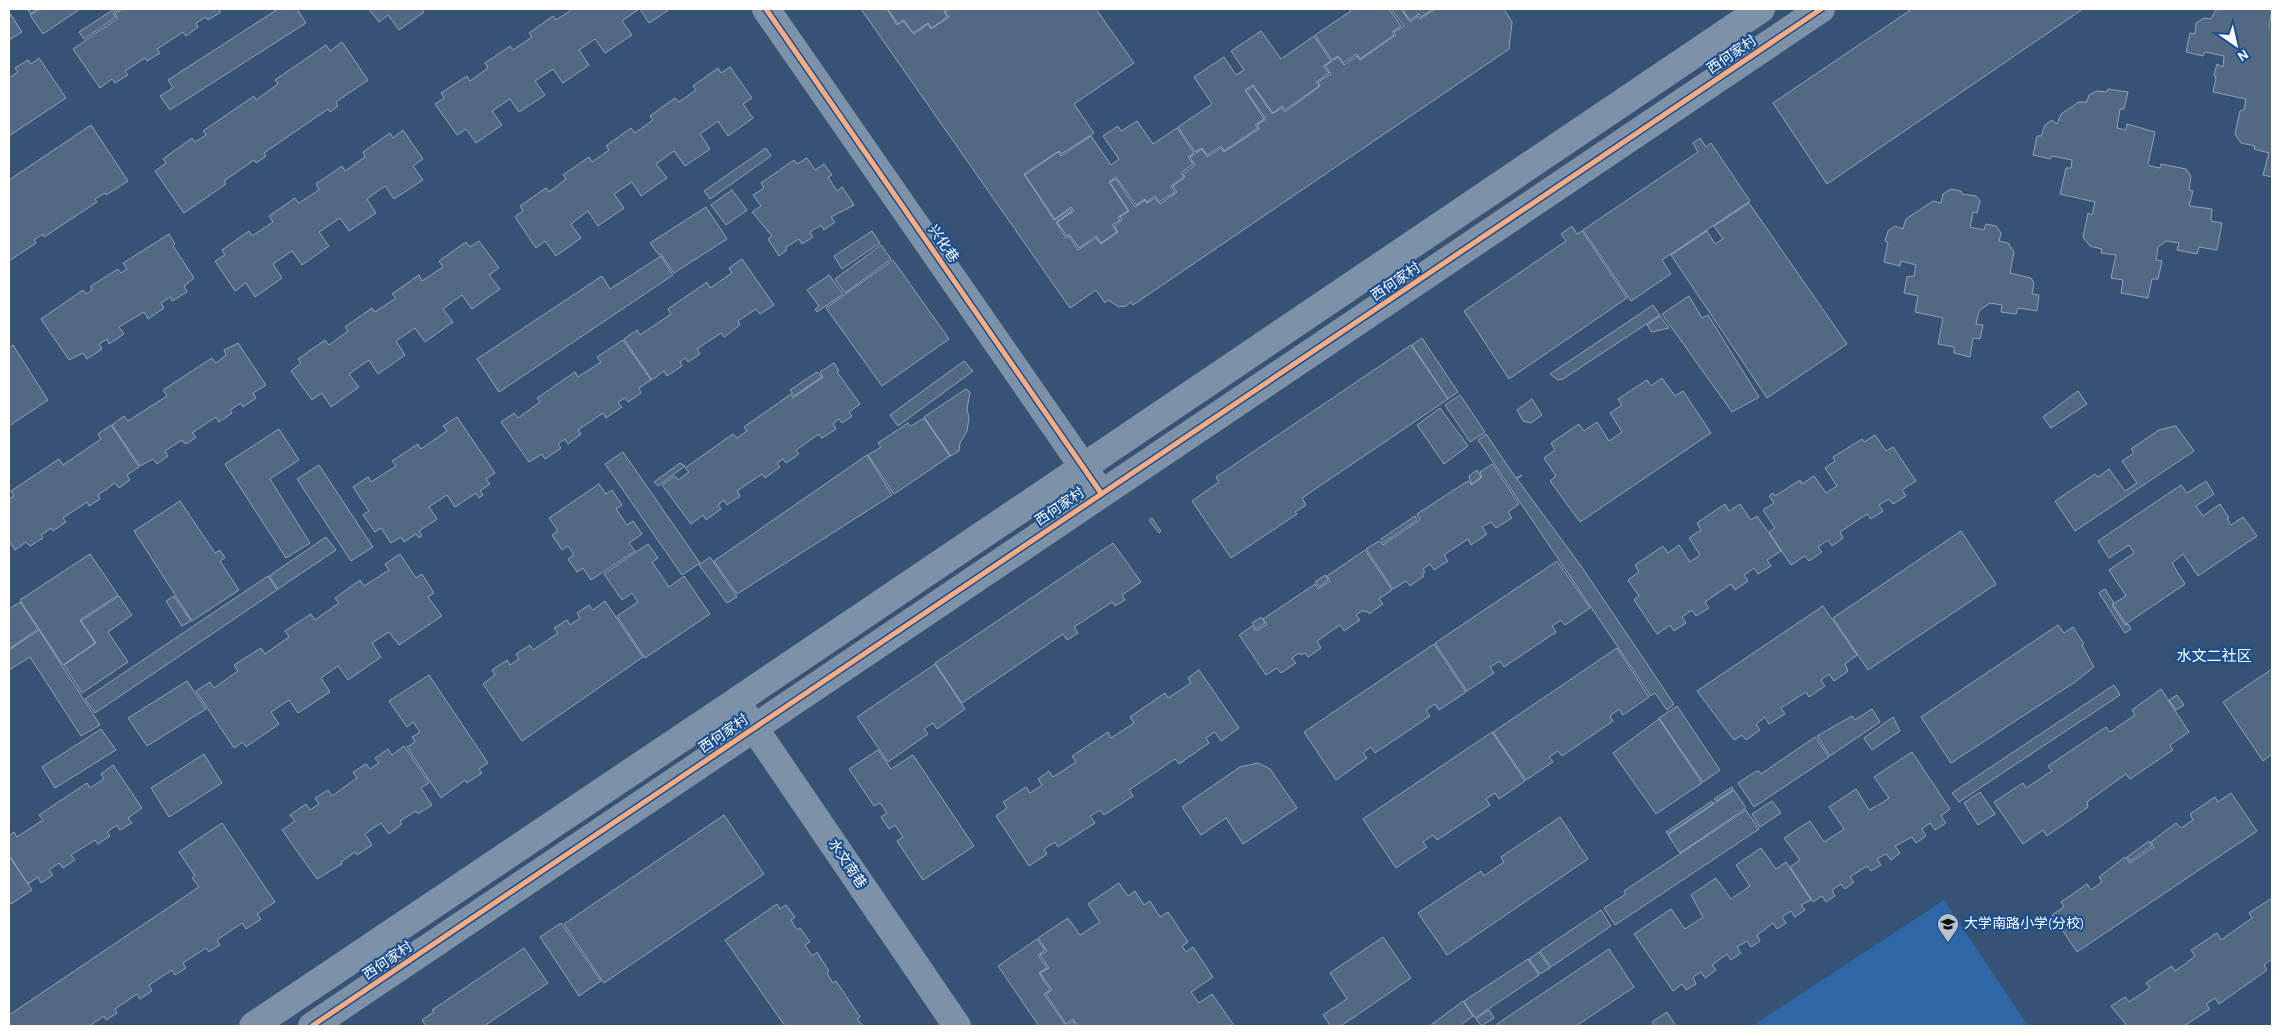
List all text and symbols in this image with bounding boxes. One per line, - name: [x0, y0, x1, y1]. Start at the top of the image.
- north arrow: [2211, 20, 2261, 70]
- street label: 西何家村: [1704, 32, 1759, 76]
- text: N: [2235, 46, 2251, 63]
- street label: 兴化巷: [925, 222, 962, 265]
- street label: 西何家村: [1368, 259, 1423, 303]
- street label: 西何家村: [1032, 484, 1087, 528]
- district label: 水文二社区: [2176, 648, 2252, 664]
- street label: 西何家村: [696, 711, 751, 755]
- street label: 水文南巷: [826, 836, 869, 891]
- school or university icon: 大学南路小学(分校): [1936, 912, 1960, 943]
- place label: 大学南路小学(分校): [1964, 915, 2084, 931]
- street label: 西何家村: [360, 938, 415, 982]

